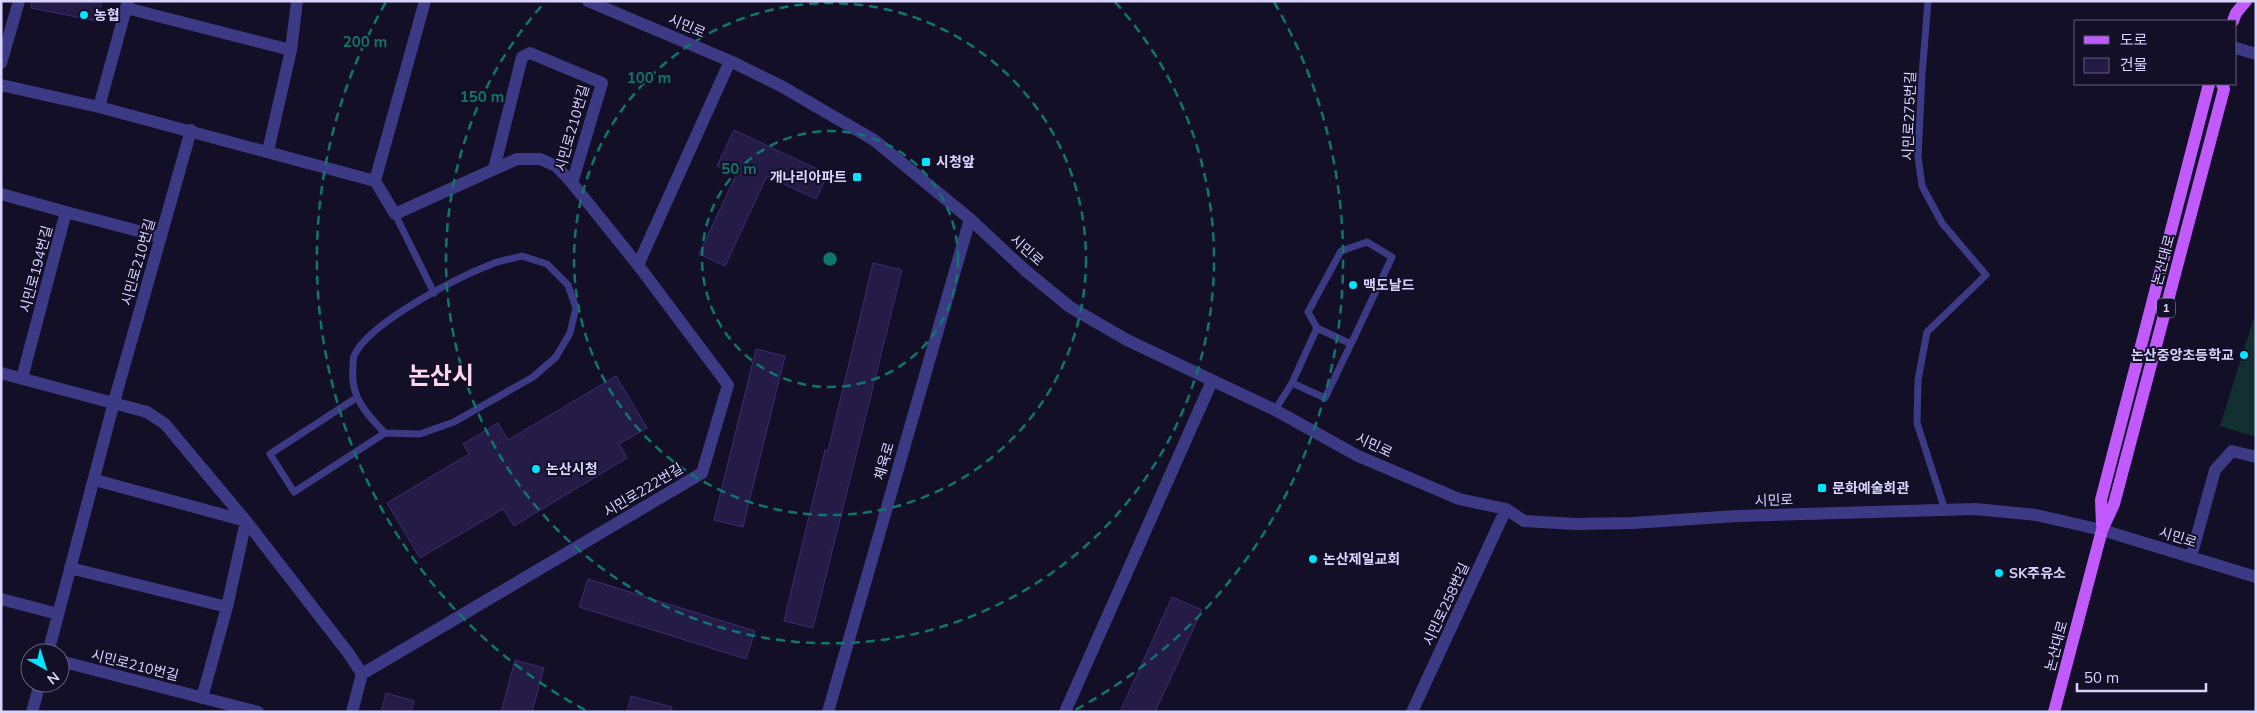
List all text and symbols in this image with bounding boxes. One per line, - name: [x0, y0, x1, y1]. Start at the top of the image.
- place label: 농협: [94, 6, 120, 24]
- marker: 농협: [78, 9, 90, 21]
- street label: 시민로: [666, 10, 708, 42]
- legend: [2074, 20, 2237, 85]
- text: 도로: [2120, 30, 2148, 49]
- text: 200 m: [343, 32, 387, 51]
- text: 건물: [2120, 55, 2148, 74]
- text: 100 m: [627, 68, 671, 87]
- street label: 시민로275번길: [1898, 71, 1920, 161]
- street label: 시민로210번길: [551, 82, 593, 174]
- text: 150 m: [460, 87, 504, 106]
- place label: 시청앞: [936, 153, 975, 171]
- marker: 시청앞: [920, 156, 932, 168]
- text: 50 m: [721, 159, 757, 178]
- place label: 개나리아파트: [770, 168, 847, 186]
- marker: 개나리아파트: [851, 171, 863, 183]
- street label: 시민로210번길: [117, 216, 159, 308]
- street label: 시민로194번길: [16, 223, 56, 315]
- street label: 시민로: [1007, 230, 1047, 270]
- street label: 논산대로: [2148, 233, 2178, 287]
- centre of rings: [821, 250, 839, 268]
- place label: 맥도날드: [1363, 276, 1415, 294]
- marker: 맥도날드: [1347, 279, 1359, 291]
- road number: 1: [2157, 298, 2175, 318]
- place label: 논산중앙초등학교: [2131, 346, 2234, 364]
- marker: 논산중앙초등학교: [2238, 349, 2250, 361]
- district label: 논산시: [408, 360, 474, 390]
- street label: 시민로: [1353, 429, 1395, 461]
- street label: 체육로: [870, 440, 898, 482]
- street label: 시민로222번길: [600, 459, 686, 521]
- place label: 논산시청: [546, 460, 598, 478]
- marker: 논산시청: [530, 463, 542, 475]
- place label: 문화예술회관: [1832, 479, 1909, 497]
- marker: 문화예술회관: [1816, 482, 1828, 494]
- street label: 시민로: [1754, 490, 1794, 510]
- street label: 시민로: [2157, 523, 2199, 551]
- place label: 논산제일교회: [1323, 550, 1400, 568]
- marker: 논산제일교회: [1307, 553, 1319, 565]
- street label: 시민로258번길: [1419, 560, 1473, 648]
- place label: SK주유소: [2009, 564, 2066, 582]
- marker: SK주유소: [1993, 567, 2005, 579]
- street label: 논산대로: [2041, 619, 2071, 673]
- north arrow: [20, 643, 70, 693]
- street label: 시민로210번길: [89, 645, 181, 685]
- scale bar: [2077, 660, 2206, 692]
- text: N: [43, 668, 63, 688]
- text: 50 m: [2084, 668, 2119, 687]

